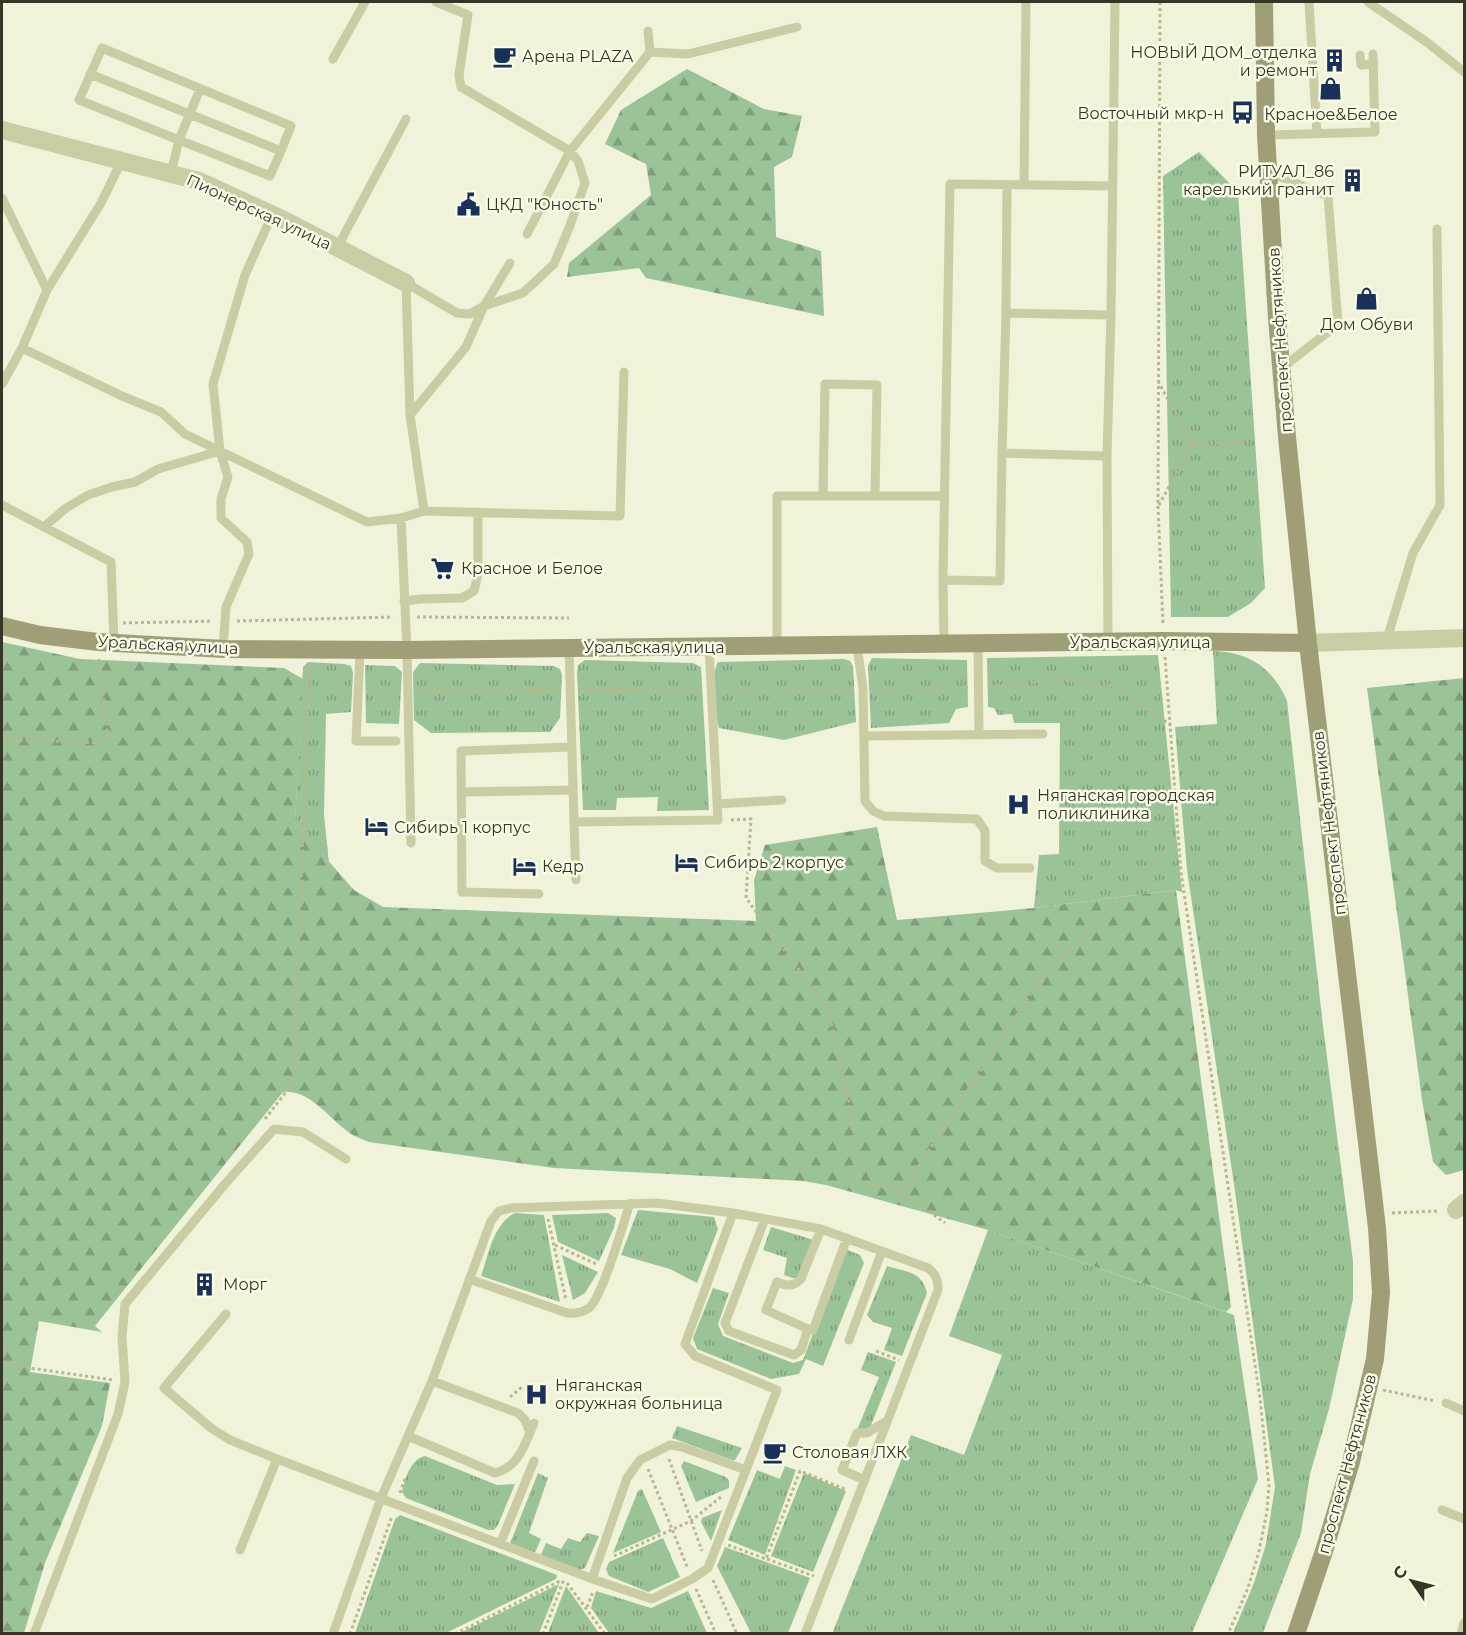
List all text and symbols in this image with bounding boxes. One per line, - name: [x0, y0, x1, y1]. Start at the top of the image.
- cafe icon: Арена PLAZA: [491, 43, 517, 69]
- place label: НОВЫЙ ДОМ_отделка и ремонт: [1130, 43, 1317, 80]
- place label: Арена PLAZA: [522, 47, 634, 66]
- building icon: НОВЫЙ ДОМ_отделка и ремонт: [1322, 48, 1348, 74]
- shop icon: Красное&Белое: [1318, 76, 1344, 102]
- bus stop icon: Восточный мкр-н: [1229, 100, 1255, 126]
- place label: Восточный мкр-н: [1077, 104, 1224, 123]
- place label: Красное&Белое: [1264, 105, 1398, 124]
- place label: РИТУАЛ_86 карелький гранит: [1183, 162, 1334, 199]
- building icon: РИТУАЛ_86 карелький гранит: [1339, 167, 1365, 193]
- street label: Пионерская улица: [184, 170, 334, 254]
- public building icon: ЦКД "Юность": [455, 191, 481, 217]
- place label: ЦКД "Юность": [486, 195, 603, 214]
- street label: проспект Нефтяников: [1264, 247, 1296, 433]
- shop icon: Дом Обуви: [1354, 286, 1380, 312]
- place label: Дом Обуви: [1320, 315, 1414, 334]
- supermarket icon: Красное и Белое: [430, 555, 456, 581]
- place label: Красное и Белое: [461, 559, 603, 578]
- street label: Уральская улица: [97, 632, 239, 658]
- street label: Уральская улица: [1069, 633, 1211, 652]
- street label: Уральская улица: [583, 638, 725, 657]
- street label: проспект Нефтяников: [1308, 730, 1350, 916]
- place label: Няганская городская поликлиника: [1037, 786, 1215, 823]
- hospital icon: Няганская городская поликлиника: [1006, 791, 1032, 817]
- hotel icon: Сибирь 1 корпус: [363, 814, 389, 840]
- place label: Сибирь 1 корпус: [394, 818, 531, 837]
- hotel icon: Сибирь 2 корпус: [673, 849, 699, 875]
- hotel icon: Кедр: [511, 853, 537, 879]
- place label: Сибирь 2 корпус: [704, 853, 844, 872]
- place label: Кедр: [542, 857, 584, 876]
- building icon: Морг: [192, 1271, 218, 1297]
- place label: Морг: [223, 1275, 268, 1294]
- street label: проспект Нефтяников: [1314, 1372, 1380, 1556]
- place label: Няганская окружная больница: [555, 1376, 723, 1413]
- hospital icon: Няганская окружная больница: [524, 1381, 550, 1407]
- cafe icon: Столовая ЛХК: [761, 1439, 787, 1465]
- place label: Столовая ЛХК: [792, 1443, 907, 1462]
- north arrow: [1382, 1551, 1442, 1611]
- text: С: [1389, 1562, 1411, 1583]

